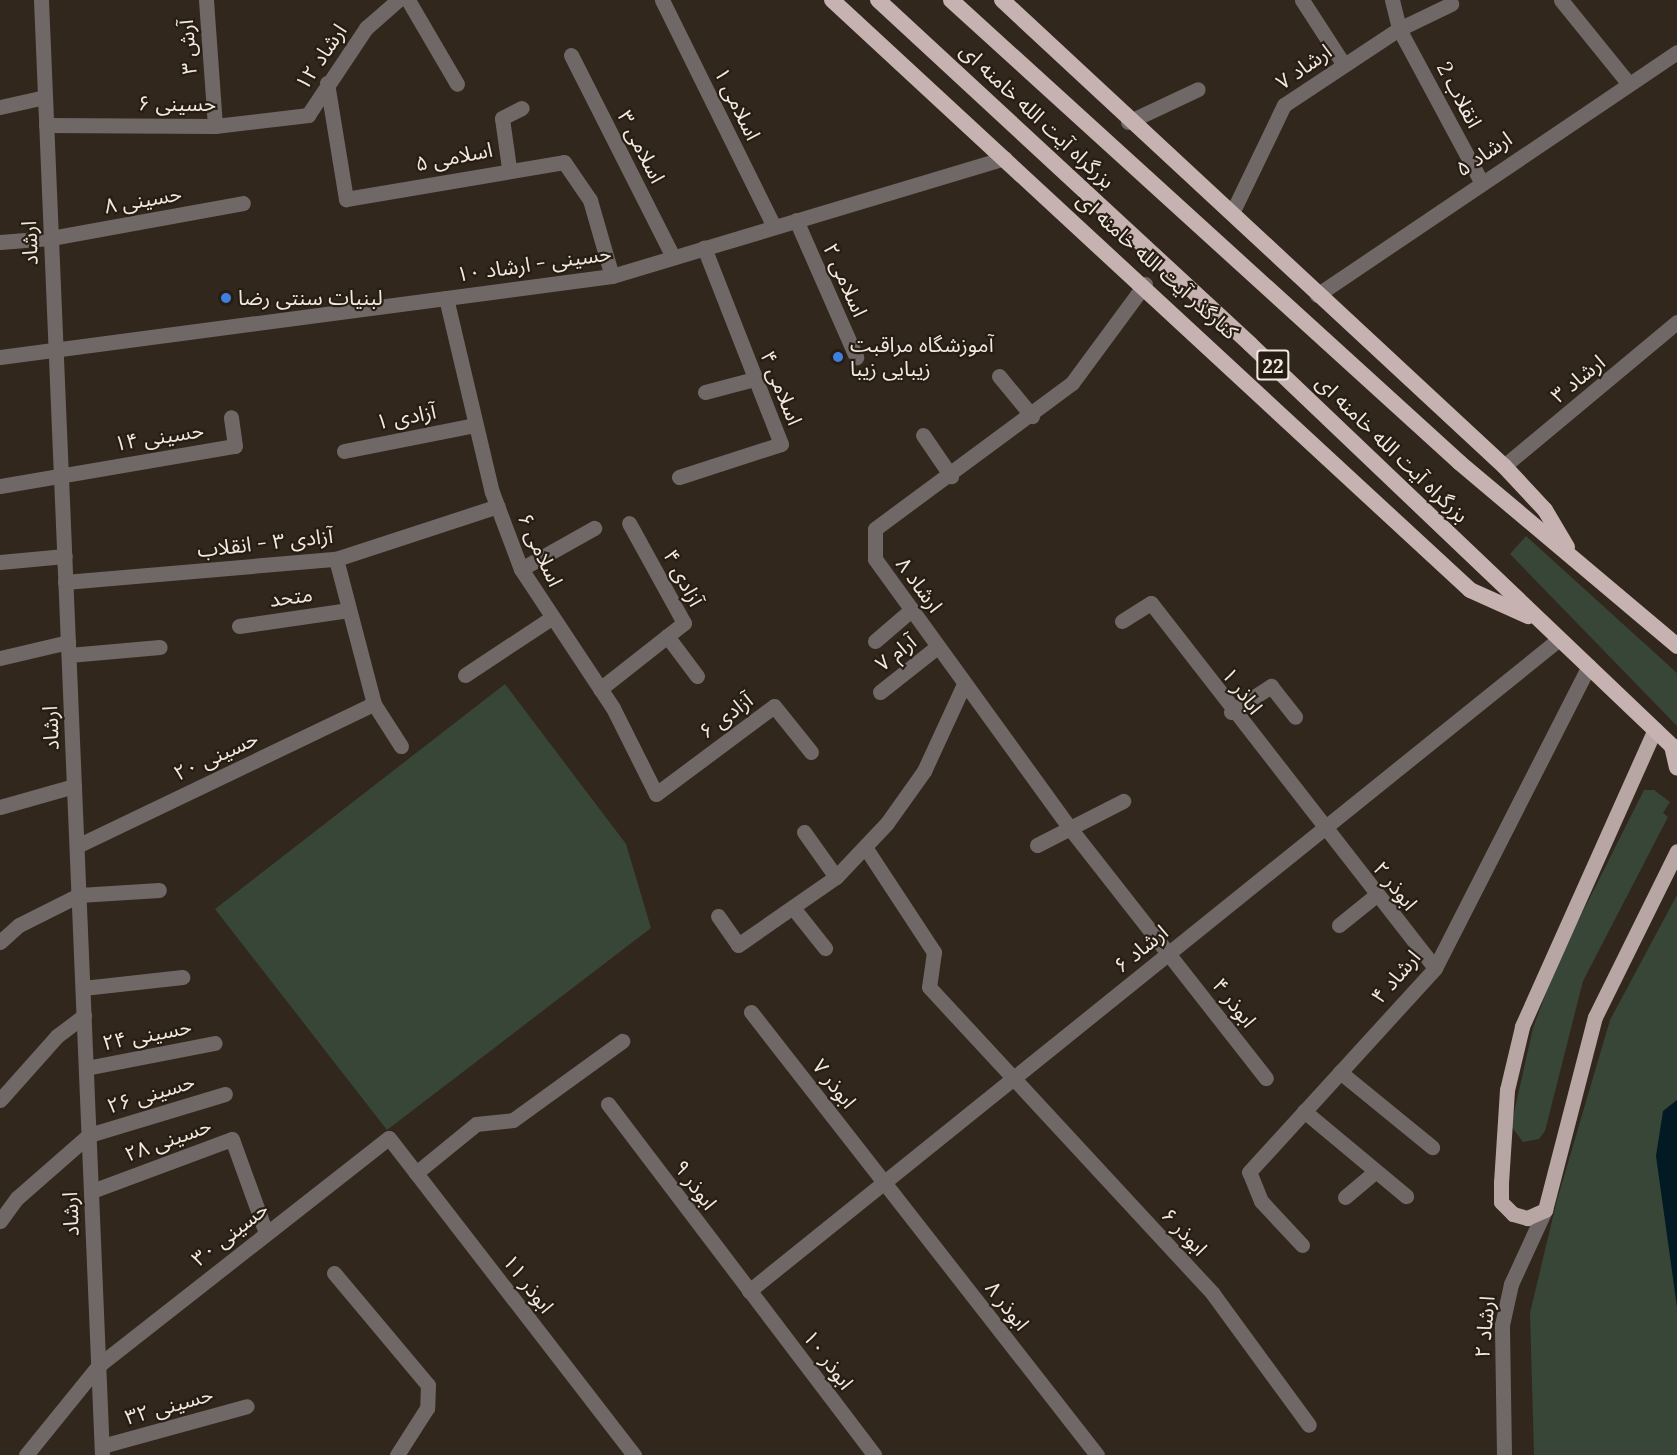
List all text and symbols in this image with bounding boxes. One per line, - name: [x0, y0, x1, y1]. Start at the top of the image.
- street label: آرش ۳: [174, 19, 202, 75]
- street label: ارشاد ۱۲: [290, 19, 352, 95]
- street label: بزرگراه آیت الله خامنه ای: [955, 38, 1119, 194]
- street label: ارشاد ۷: [1271, 39, 1337, 95]
- street label: انقلاب 2: [1431, 58, 1487, 132]
- street label: اسلامی ۱: [709, 63, 765, 145]
- street label: حسینی ۶: [138, 91, 216, 117]
- street label: اسلامی ۳: [612, 107, 670, 187]
- street label: ارشاد ۵: [1451, 126, 1517, 182]
- street label: اسلامی ۵: [413, 137, 495, 177]
- street label: حسینی ۸: [102, 181, 184, 219]
- street label: کنارگذر آیت الله خامنه ای: [1071, 187, 1243, 345]
- street label: ارشاد: [17, 220, 43, 266]
- street label: اسلامی ۲: [818, 239, 872, 321]
- street label: حسینی - ارشاد ۱۰: [455, 241, 613, 287]
- place label: لبنیات سنتی رضا: [238, 285, 383, 311]
- marker: لبنیات سنتی رضا: [219, 291, 233, 305]
- place label: آموزشگاه مراقبت زیبایی زیبا: [850, 332, 994, 382]
- street label: اسلامی ۴: [755, 347, 807, 429]
- road number: 22: [1255, 348, 1291, 382]
- marker: آموزشگاه مراقبت زیبایی زیبا: [831, 350, 845, 364]
- street label: ارشاد ۳: [1546, 350, 1610, 408]
- street label: بزرگراه آیت الله خامنه ای: [1311, 370, 1473, 528]
- street label: آزادی ۱: [374, 399, 438, 435]
- street label: حسینی ۱۴: [112, 417, 206, 457]
- street label: اسلامی ۶: [512, 509, 568, 591]
- street label: آزادی ۳ - انقلاب: [196, 523, 334, 563]
- street label: آزادی ۴: [658, 545, 708, 611]
- street label: ارشاد ۸: [891, 552, 947, 618]
- street label: متحد: [268, 582, 314, 612]
- street label: آرام ۷: [871, 629, 921, 677]
- street label: اباذر ۱: [1216, 663, 1268, 719]
- street label: آزادی ۶: [694, 688, 758, 744]
- street label: ارشاد: [38, 705, 64, 751]
- street label: حسینی ۲۰: [170, 726, 262, 786]
- street label: ابوذر ۲: [1368, 856, 1422, 916]
- street label: ارشاد ۶: [1109, 920, 1173, 978]
- street label: ارشاد ۴: [1366, 945, 1426, 1009]
- street label: ابوذر ۴: [1207, 973, 1261, 1033]
- street label: حسینی ۲۴: [100, 1014, 194, 1056]
- street label: ابوذر ۷: [807, 1054, 861, 1114]
- street label: حسینی ۲۶: [104, 1069, 198, 1119]
- street label: حسینی ۲۸: [121, 1113, 215, 1167]
- street label: ابوذر ۹: [668, 1155, 722, 1215]
- street label: ارشاد: [58, 1191, 84, 1237]
- street label: حسینی ۳۰: [187, 1196, 273, 1272]
- street label: ابوذر ۶: [1156, 1203, 1212, 1261]
- street label: ابوذر ۱۱: [497, 1250, 559, 1318]
- street label: ابوذر ۸: [980, 1276, 1034, 1336]
- street label: ارشاد ۲: [1470, 1295, 1500, 1359]
- street label: ابوذر ۱۰: [798, 1325, 858, 1395]
- street label: حسینی ۳۲: [122, 1381, 216, 1431]

